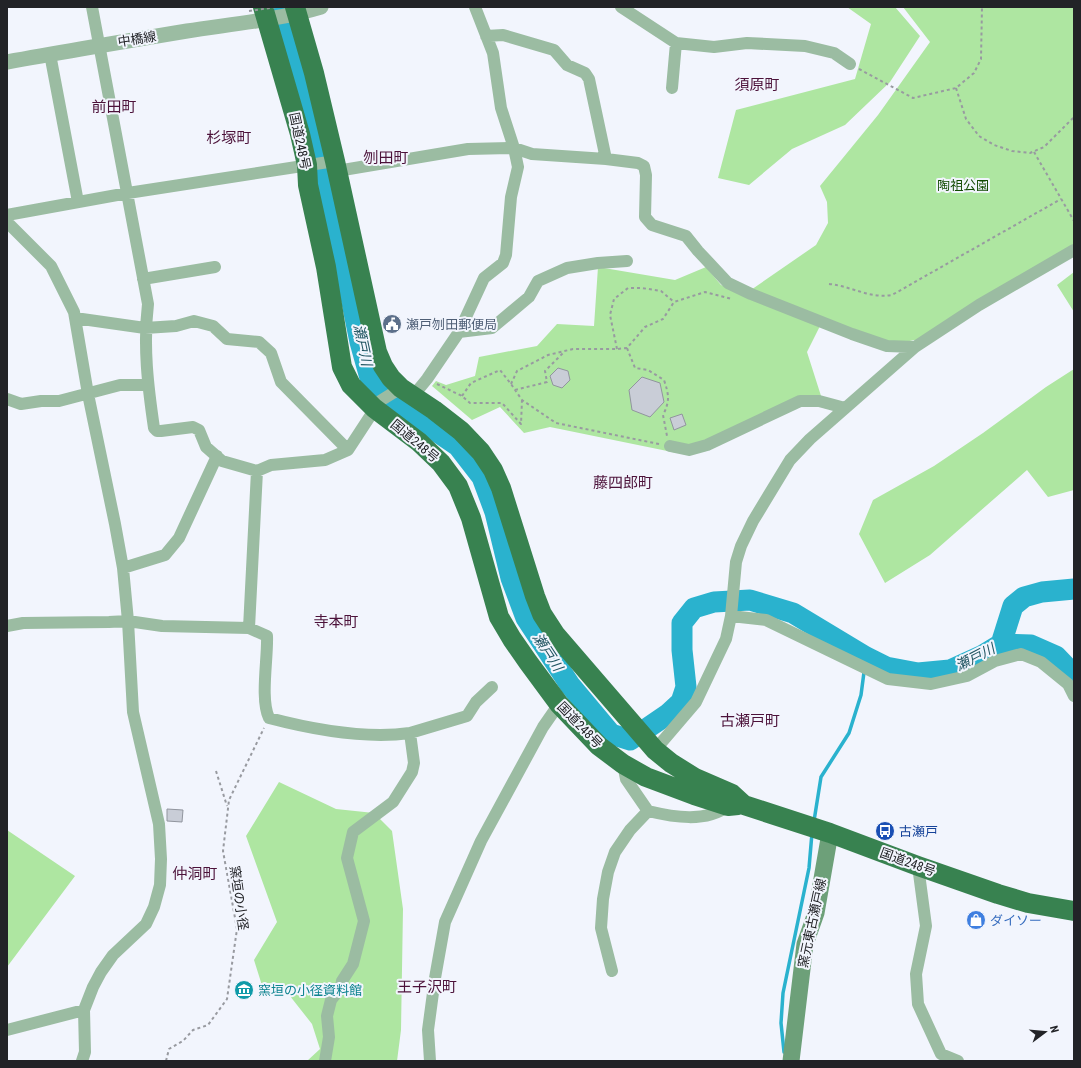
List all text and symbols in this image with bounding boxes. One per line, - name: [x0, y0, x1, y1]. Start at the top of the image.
- street label: 中橋線: [117, 29, 157, 49]
- district label: 須原町: [734, 76, 780, 94]
- district label: 前田町: [91, 98, 137, 116]
- street label: 国道248号: [287, 111, 313, 171]
- district label: 杉塚町: [206, 129, 252, 147]
- district label: 刎田町: [363, 149, 409, 167]
- park label: 陶祖公園: [937, 178, 989, 193]
- public building icon: 瀬戸刎田郵便局: [381, 313, 403, 335]
- place label: 瀬戸刎田郵便局: [406, 317, 497, 332]
- water label: 瀬戸川: [351, 323, 376, 369]
- street label: 国道248号: [388, 417, 442, 465]
- district label: 藤四郎町: [593, 474, 653, 492]
- district label: 寺本町: [313, 613, 359, 631]
- water label: 瀬戸川: [530, 630, 567, 676]
- water label: 瀬戸川: [953, 639, 999, 674]
- street label: 国道248号: [554, 699, 606, 751]
- district label: 古瀬戸町: [720, 712, 780, 730]
- bus stop icon: 古瀬戸: [874, 820, 896, 842]
- place label: 古瀬戸: [899, 824, 938, 839]
- street label: 国道248号: [878, 845, 938, 879]
- district label: 仲洞町: [172, 865, 218, 883]
- street label: 窯垣の小径: [227, 865, 251, 931]
- street label: 窯元東古瀬戸線: [795, 877, 829, 969]
- shop icon: ダイソー: [965, 909, 987, 931]
- place label: ダイソー: [990, 913, 1042, 928]
- district label: 王子沢町: [397, 978, 457, 996]
- museum icon: 窯垣の小径資料館: [233, 979, 255, 1001]
- place label: 窯垣の小径資料館: [258, 983, 362, 998]
- north arrow: [1025, 1012, 1065, 1052]
- text: N: [1047, 1024, 1061, 1035]

